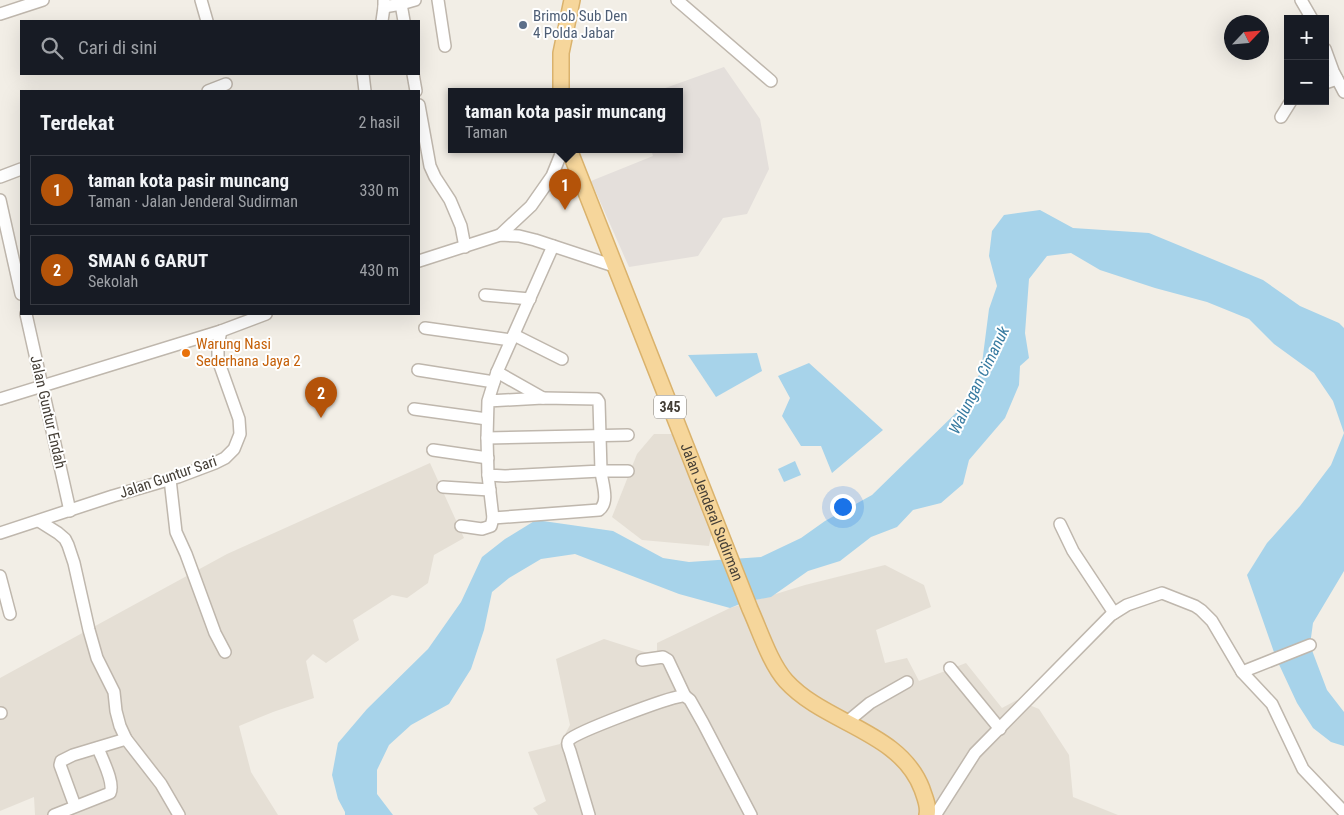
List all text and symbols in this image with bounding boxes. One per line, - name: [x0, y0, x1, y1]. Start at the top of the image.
- place label: Brimob Sub Den 4 Polda Jabar: [533, 7, 628, 42]
- north arrow: [1224, 15, 1269, 60]
- map controls: [1284, 15, 1329, 105]
- button: +: [1284, 15, 1329, 60]
- marker: Brimob Sub Den 4 Polda Jabar: [517, 19, 529, 31]
- search box: [20, 20, 420, 75]
- icon: search: [38, 34, 66, 62]
- text: Cari di sini: [78, 36, 157, 59]
- button: −: [1284, 60, 1329, 105]
- popup: [448, 88, 683, 153]
- text: taman kota pasir muncang: [465, 100, 666, 123]
- text: Terdekat: [40, 111, 114, 135]
- text: 2 hasil: [358, 113, 400, 132]
- text: Taman: [465, 123, 508, 142]
- text: taman kota pasir muncang: [88, 169, 289, 192]
- pin: 1: [549, 169, 581, 210]
- text: 1: [53, 181, 61, 200]
- text: 330 m: [360, 181, 399, 200]
- text: Taman · Jalan Jenderal Sudirman: [88, 192, 298, 211]
- text: SMAN 6 GARUT: [88, 249, 208, 272]
- text: 2: [53, 261, 61, 280]
- text: 430 m: [360, 261, 399, 280]
- text: Sekolah: [88, 272, 138, 291]
- water label: Walungan Cimanuk: [945, 322, 1014, 437]
- place label: Warung Nasi Sederhana Jaya 2: [196, 335, 301, 370]
- marker: Warung Nasi Sederhana Jaya 2: [180, 347, 192, 359]
- street label: Jalan Guntur Endah: [26, 354, 70, 470]
- pin: 2: [305, 377, 337, 418]
- road number: 345: [654, 396, 686, 418]
- street label: Jalan Jenderal Sudirman: [677, 440, 747, 583]
- street label: Jalan Guntur Sari: [117, 452, 219, 502]
- your location: [830, 494, 856, 520]

